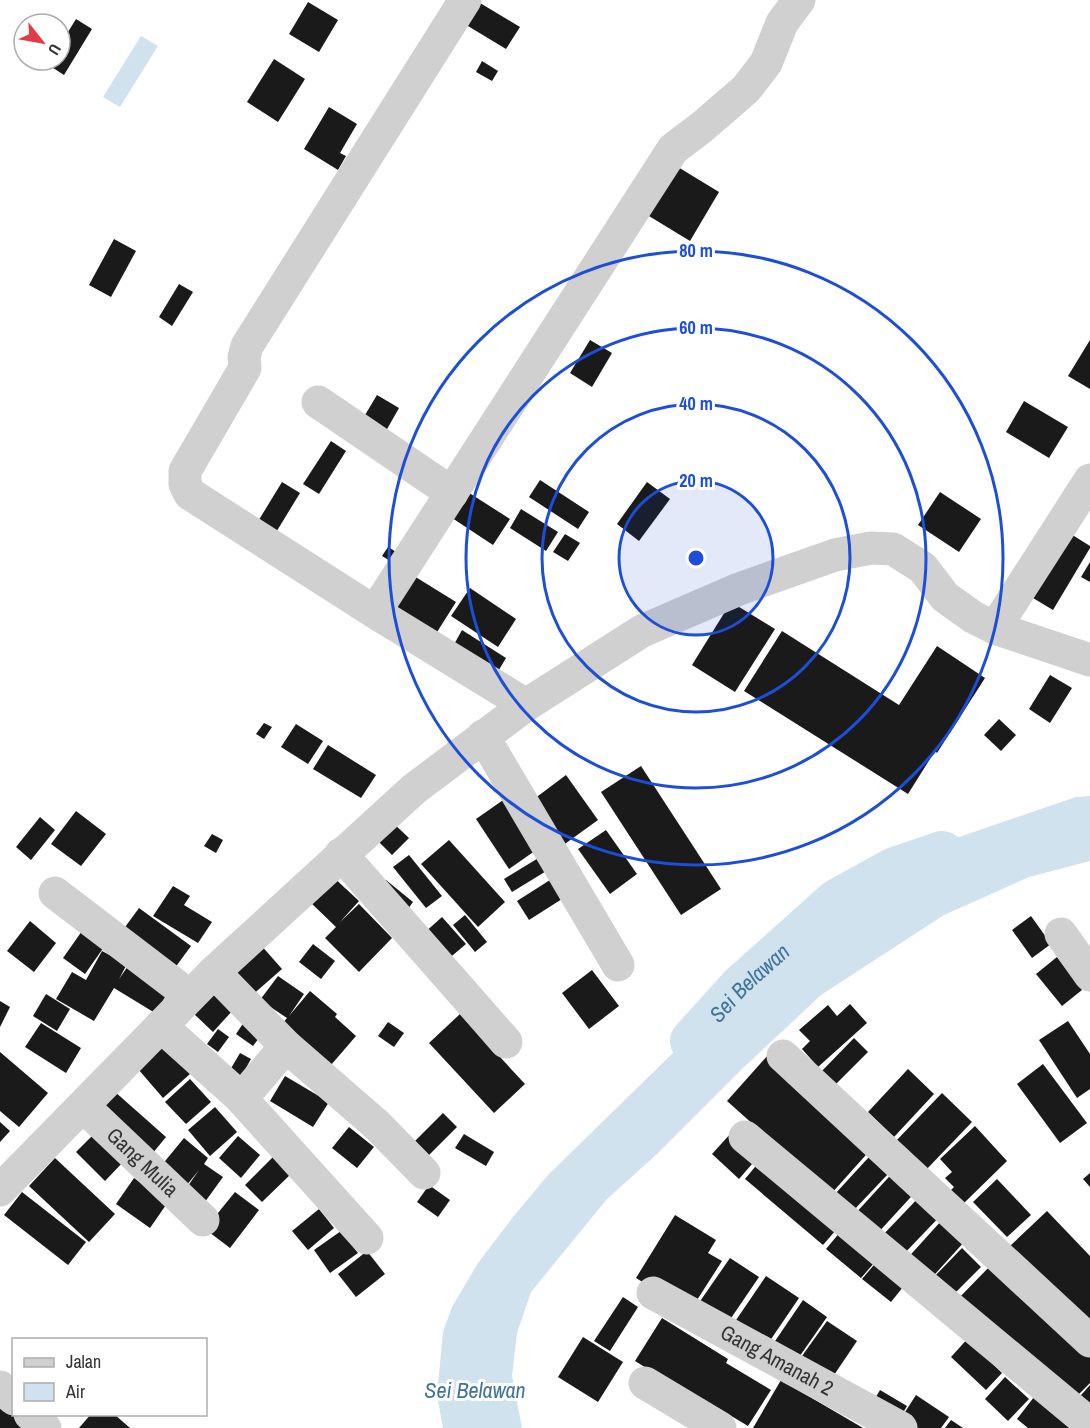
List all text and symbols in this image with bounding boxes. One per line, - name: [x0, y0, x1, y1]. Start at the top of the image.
- north arrow: [12, 12, 72, 72]
- text: U: [43, 40, 67, 59]
- text: 80 m: [679, 238, 713, 263]
- text: 60 m: [679, 315, 713, 340]
- text: 40 m: [679, 391, 713, 416]
- text: 20 m: [679, 468, 713, 493]
- centre of rings: [686, 548, 706, 568]
- water label: Sei Belawan: [702, 937, 796, 1029]
- street label: Gang Mulia: [101, 1121, 185, 1204]
- street label: Gang Amanah 2: [715, 1317, 839, 1402]
- legend: [12, 1338, 207, 1416]
- text: Jalan: [66, 1349, 101, 1374]
- water label: Sei Belawan: [424, 1375, 526, 1405]
- text: Air: [65, 1379, 85, 1404]

